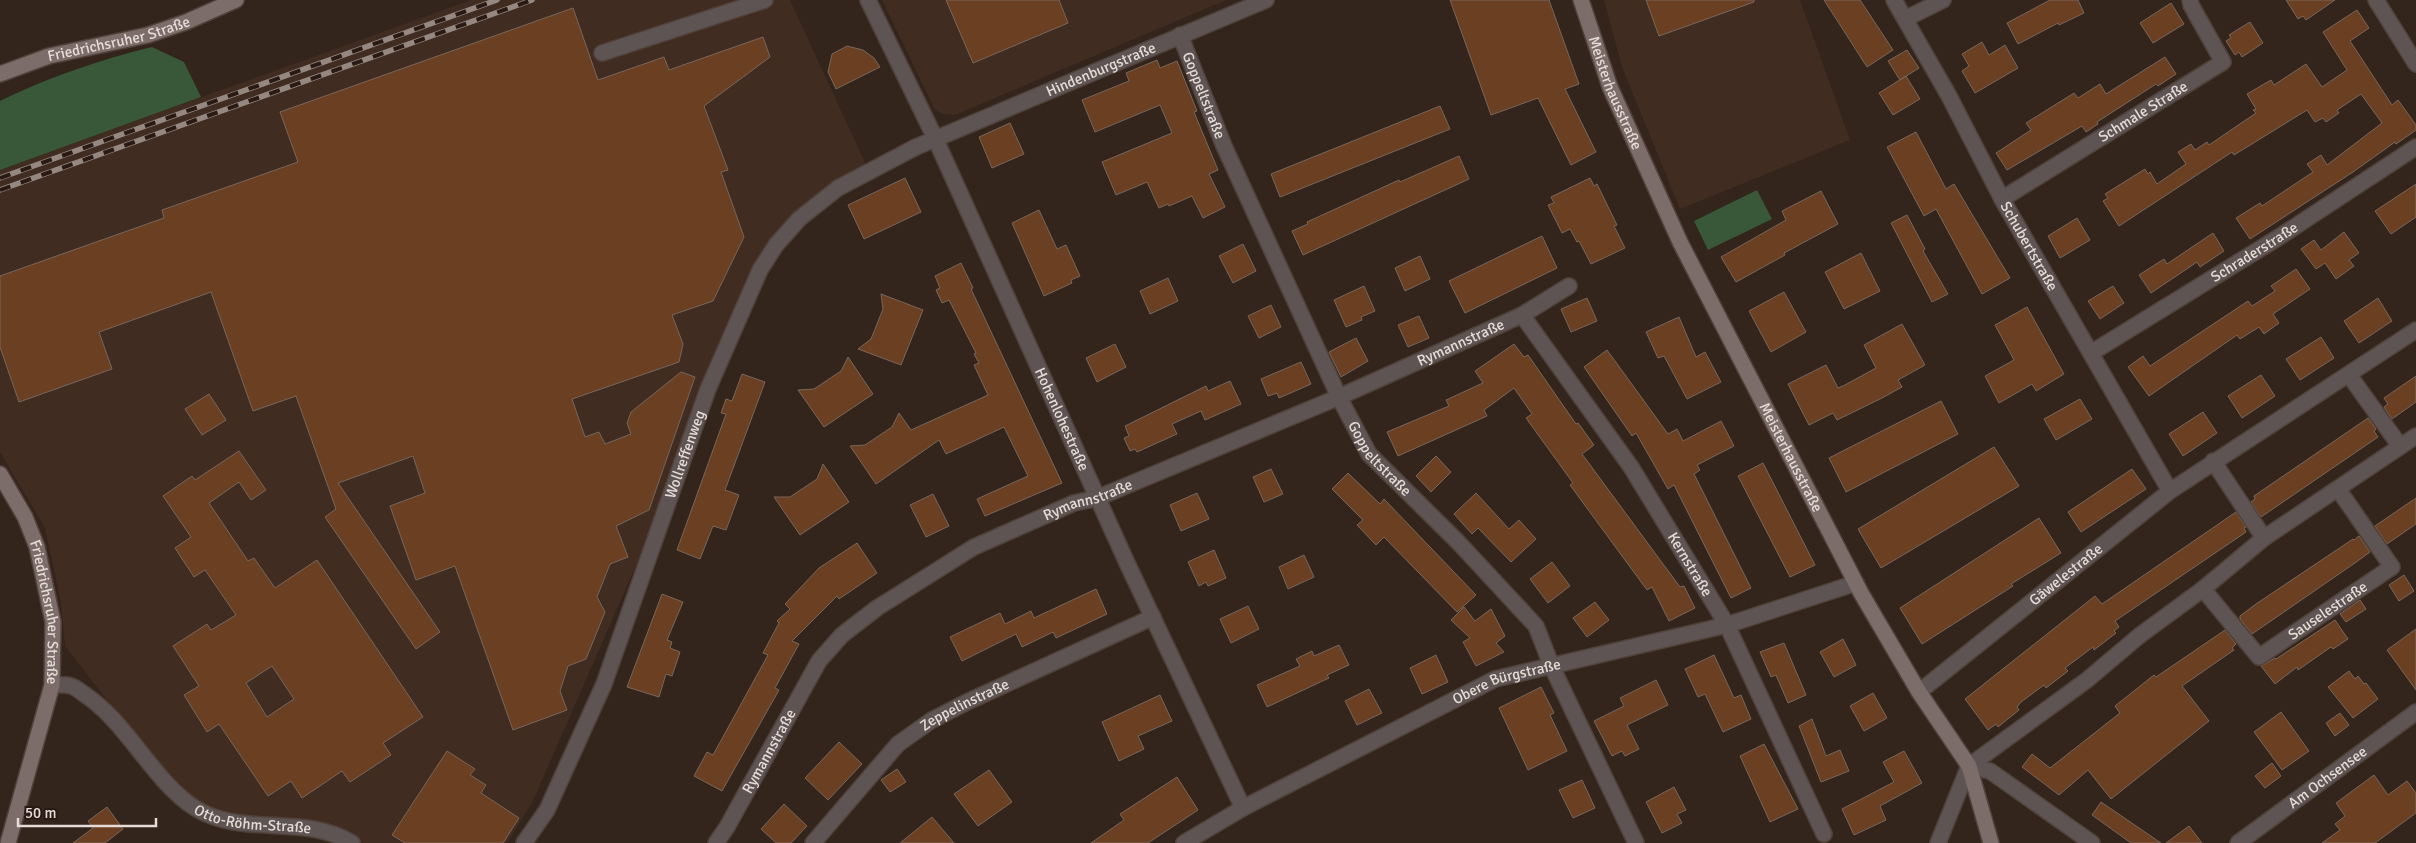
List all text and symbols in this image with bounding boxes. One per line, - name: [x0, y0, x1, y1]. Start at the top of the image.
- street label: Friedrichsruher Straße: [46, 12, 192, 65]
- street label: Meisterhausstraße: [1585, 34, 1646, 152]
- street label: Hindenburgstraße: [1043, 38, 1158, 100]
- street label: Goppeltstraße: [1179, 49, 1229, 142]
- street label: Schmale Straße: [2095, 77, 2191, 146]
- street label: Schubertstraße: [1996, 198, 2062, 294]
- street label: Schraderstraße: [2207, 218, 2301, 286]
- street label: Rymannstraße: [1414, 315, 1507, 370]
- street label: Hohenlohestraße: [1031, 365, 1093, 474]
- street label: Meisterhausstraße: [1755, 399, 1827, 515]
- street label: Wollreffenweg: [661, 408, 709, 501]
- street label: Goppeltstraße: [1344, 418, 1415, 500]
- street label: Rymannstraße: [1040, 475, 1135, 524]
- street label: Kernstraße: [1664, 529, 1716, 600]
- street label: Friedrichsruher Straße: [26, 537, 62, 685]
- street label: Gäwelestraße: [2025, 540, 2106, 609]
- street label: Sauselestraße: [2285, 577, 2371, 644]
- street label: Obere Bürgstraße: [1449, 655, 1562, 708]
- street label: Zeppelinstraße: [916, 675, 1012, 735]
- street label: Rymannstraße: [738, 706, 800, 797]
- street label: Am Ochsensee: [2284, 742, 2370, 812]
- scale bar: [18, 796, 155, 828]
- street label: Otto-Röhm-Straße: [191, 800, 312, 838]
- text: 50 m: [25, 804, 56, 822]

